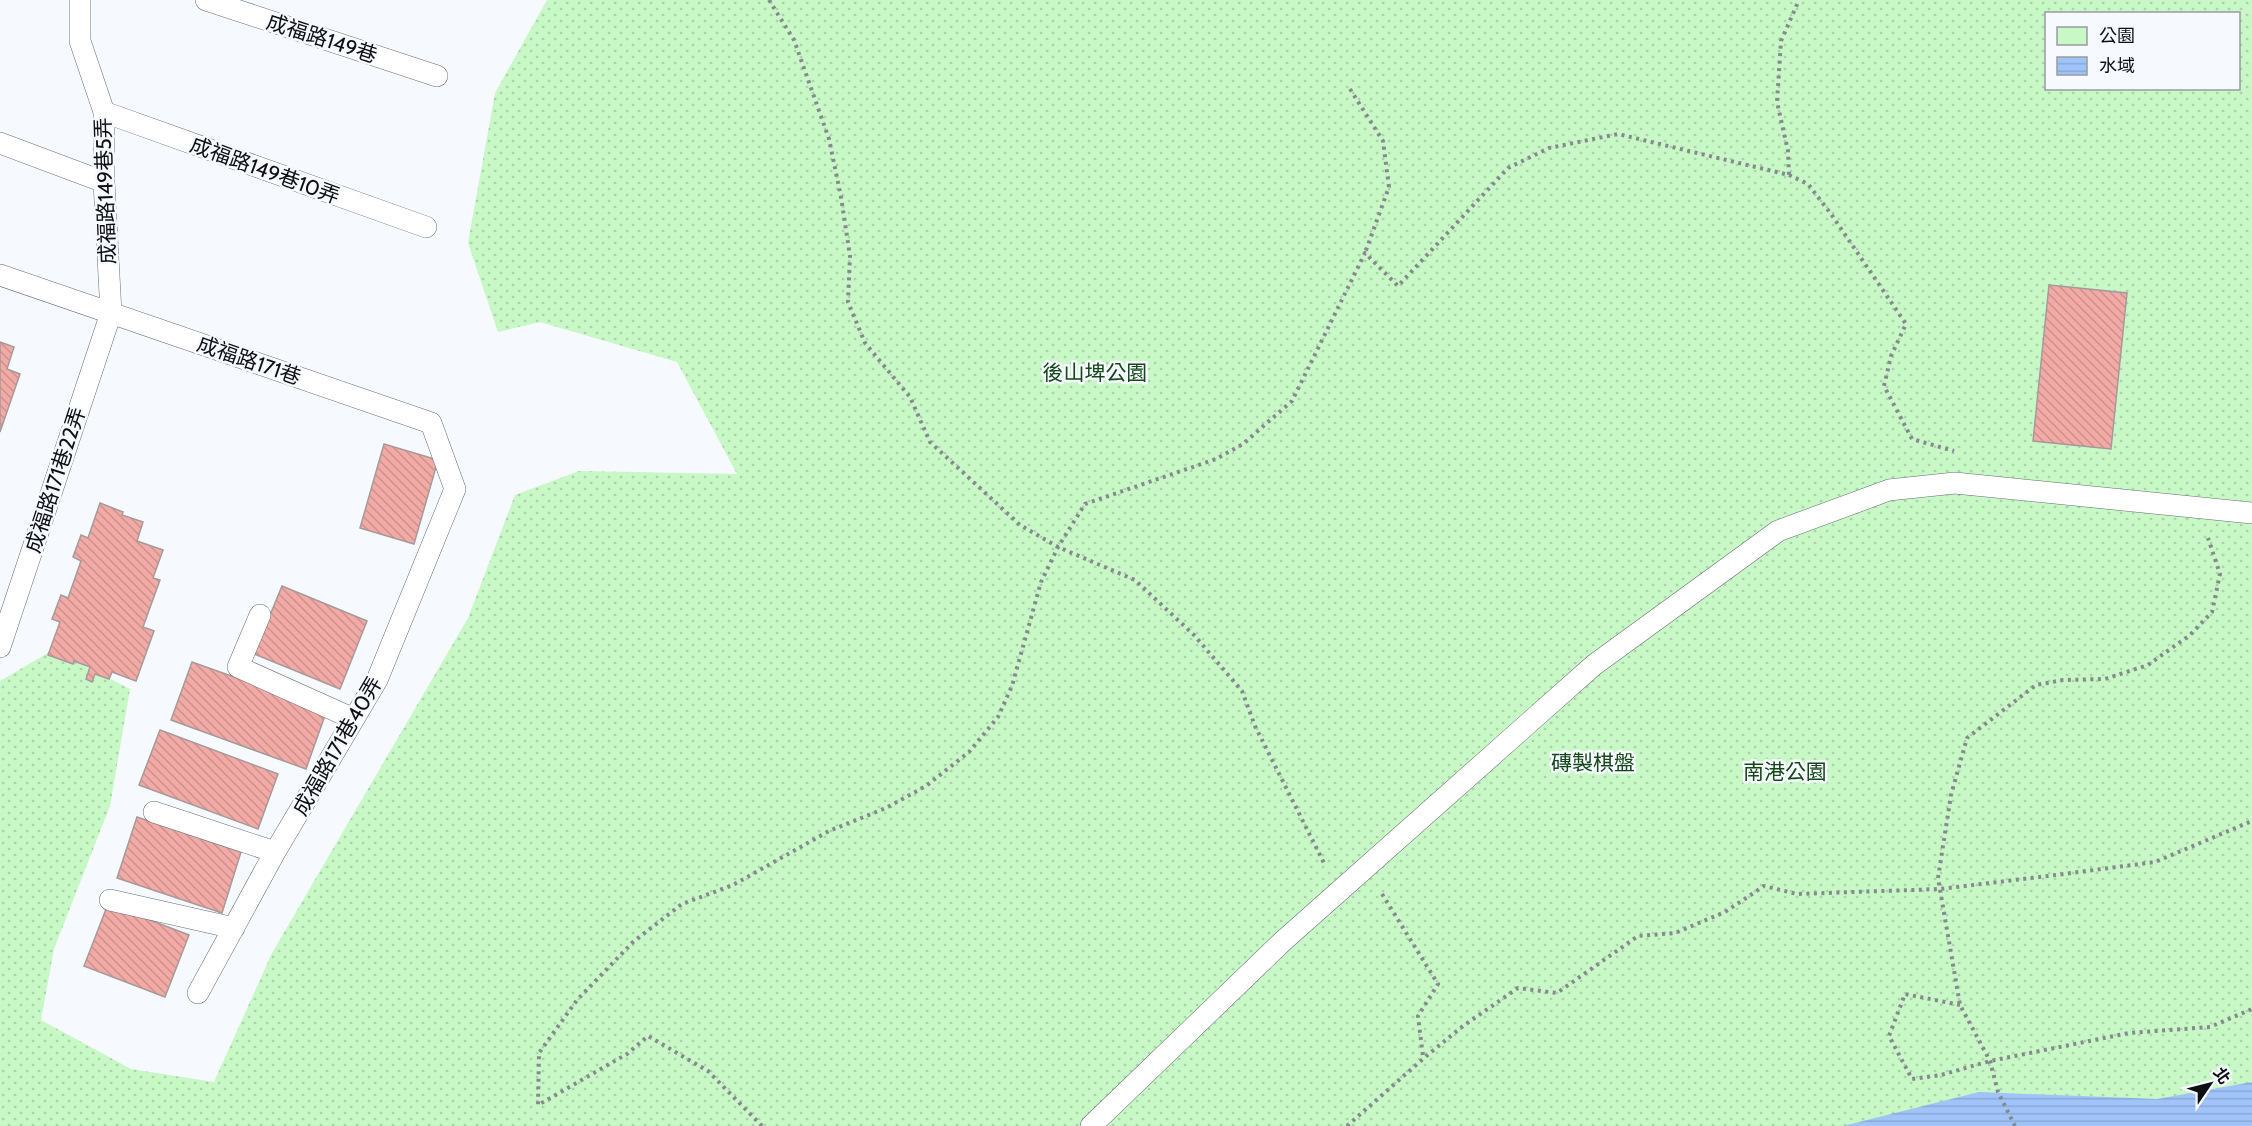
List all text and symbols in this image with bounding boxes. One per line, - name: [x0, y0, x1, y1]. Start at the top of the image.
- street label: 成福路149巷: [263, 8, 381, 68]
- legend: [2045, 12, 2240, 90]
- text: 公園: [2099, 25, 2135, 47]
- text: 水域: [2099, 55, 2135, 77]
- street label: 成福路149巷5弄: [90, 117, 120, 265]
- street label: 成福路149巷10弄: [187, 131, 343, 209]
- street label: 成福路171巷: [194, 331, 304, 389]
- park label: 後山埤公園: [1043, 360, 1148, 385]
- street label: 成福路171巷22弄: [20, 404, 90, 556]
- street label: 成福路171巷40弄: [287, 672, 387, 820]
- park label: 磚製棋盤: [1551, 750, 1635, 775]
- park label: 南港公園: [1743, 759, 1827, 784]
- north arrow: [2180, 1054, 2240, 1114]
- text: 北: [2210, 1064, 2234, 1088]

